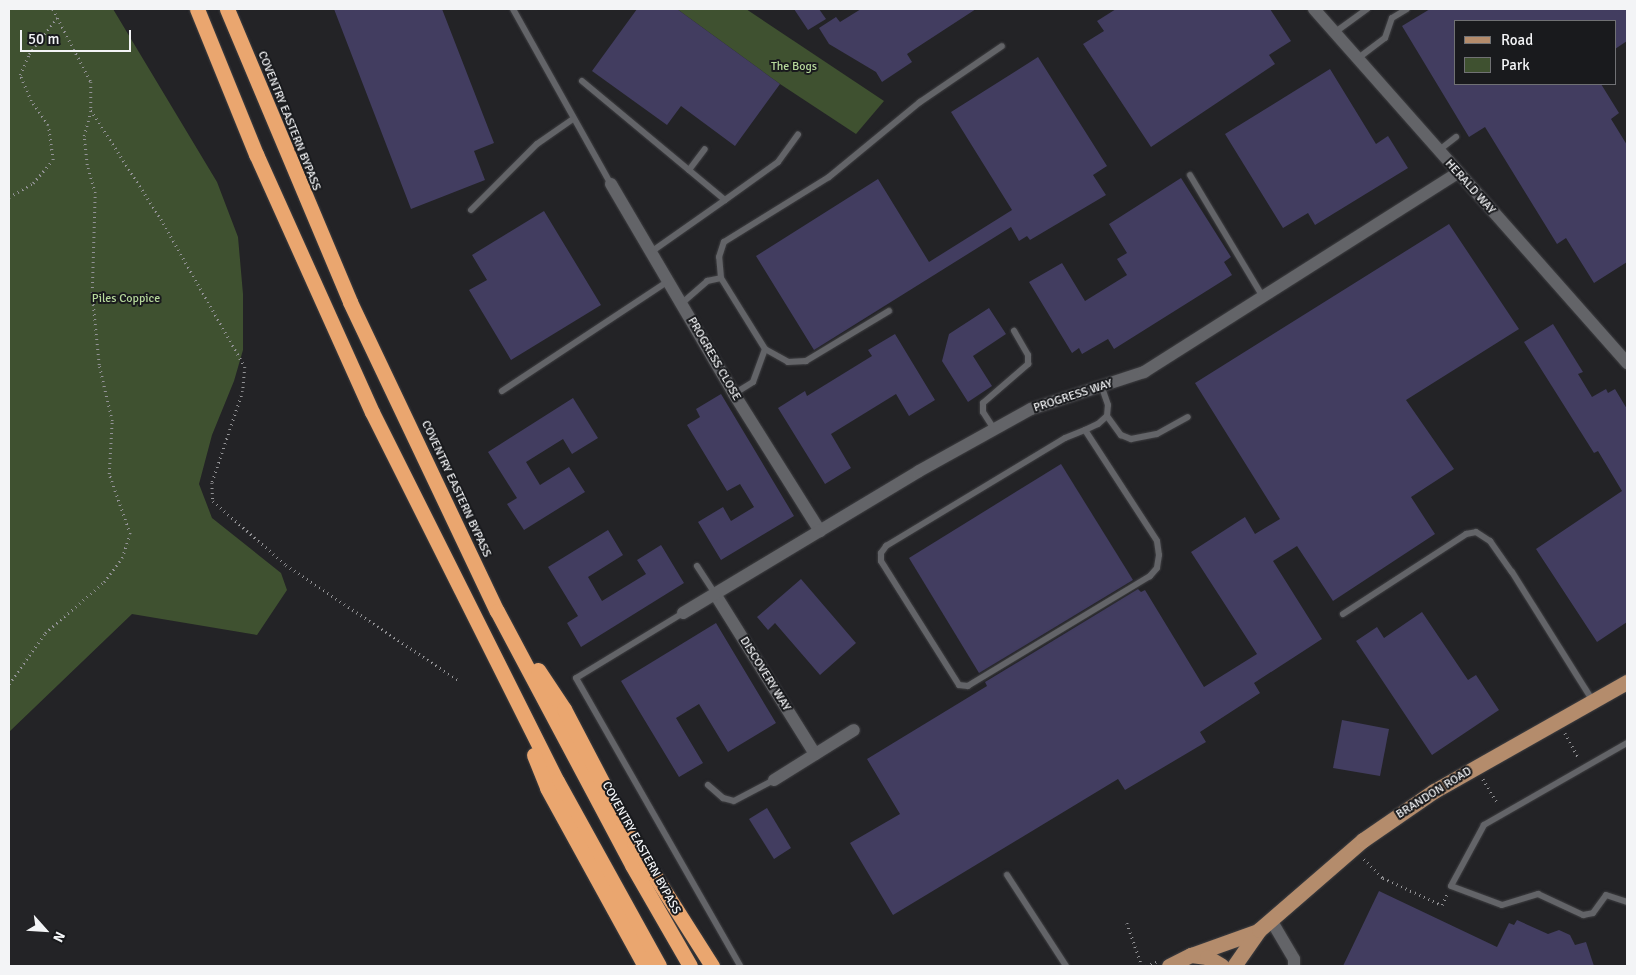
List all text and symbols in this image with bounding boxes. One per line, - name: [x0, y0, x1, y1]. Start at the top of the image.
- scale bar: [22, 20, 134, 52]
- legend: [1454, 20, 1616, 85]
- text: 50 m: [28, 30, 59, 48]
- text: Road: [1501, 31, 1533, 49]
- street label: COVENTRY EASTERN BYPASS: [254, 49, 324, 193]
- text: Park: [1501, 56, 1530, 74]
- park label: The Bogs: [771, 60, 817, 74]
- street label: HERALD WAY: [1442, 157, 1498, 217]
- park label: Piles Coppice: [92, 292, 160, 306]
- street label: PROGRESS CLOSE: [684, 315, 744, 403]
- street label: PROGRESS WAY: [1032, 376, 1114, 416]
- street label: COVENTRY EASTERN BYPASS: [418, 418, 494, 560]
- street label: DISCOVERY WAY: [736, 634, 794, 714]
- street label: BRANDON ROAD: [1394, 764, 1474, 822]
- street label: COVENTRY EASTERN BYPASS: [599, 779, 683, 917]
- north arrow: [20, 905, 70, 955]
- text: N: [49, 929, 69, 945]

